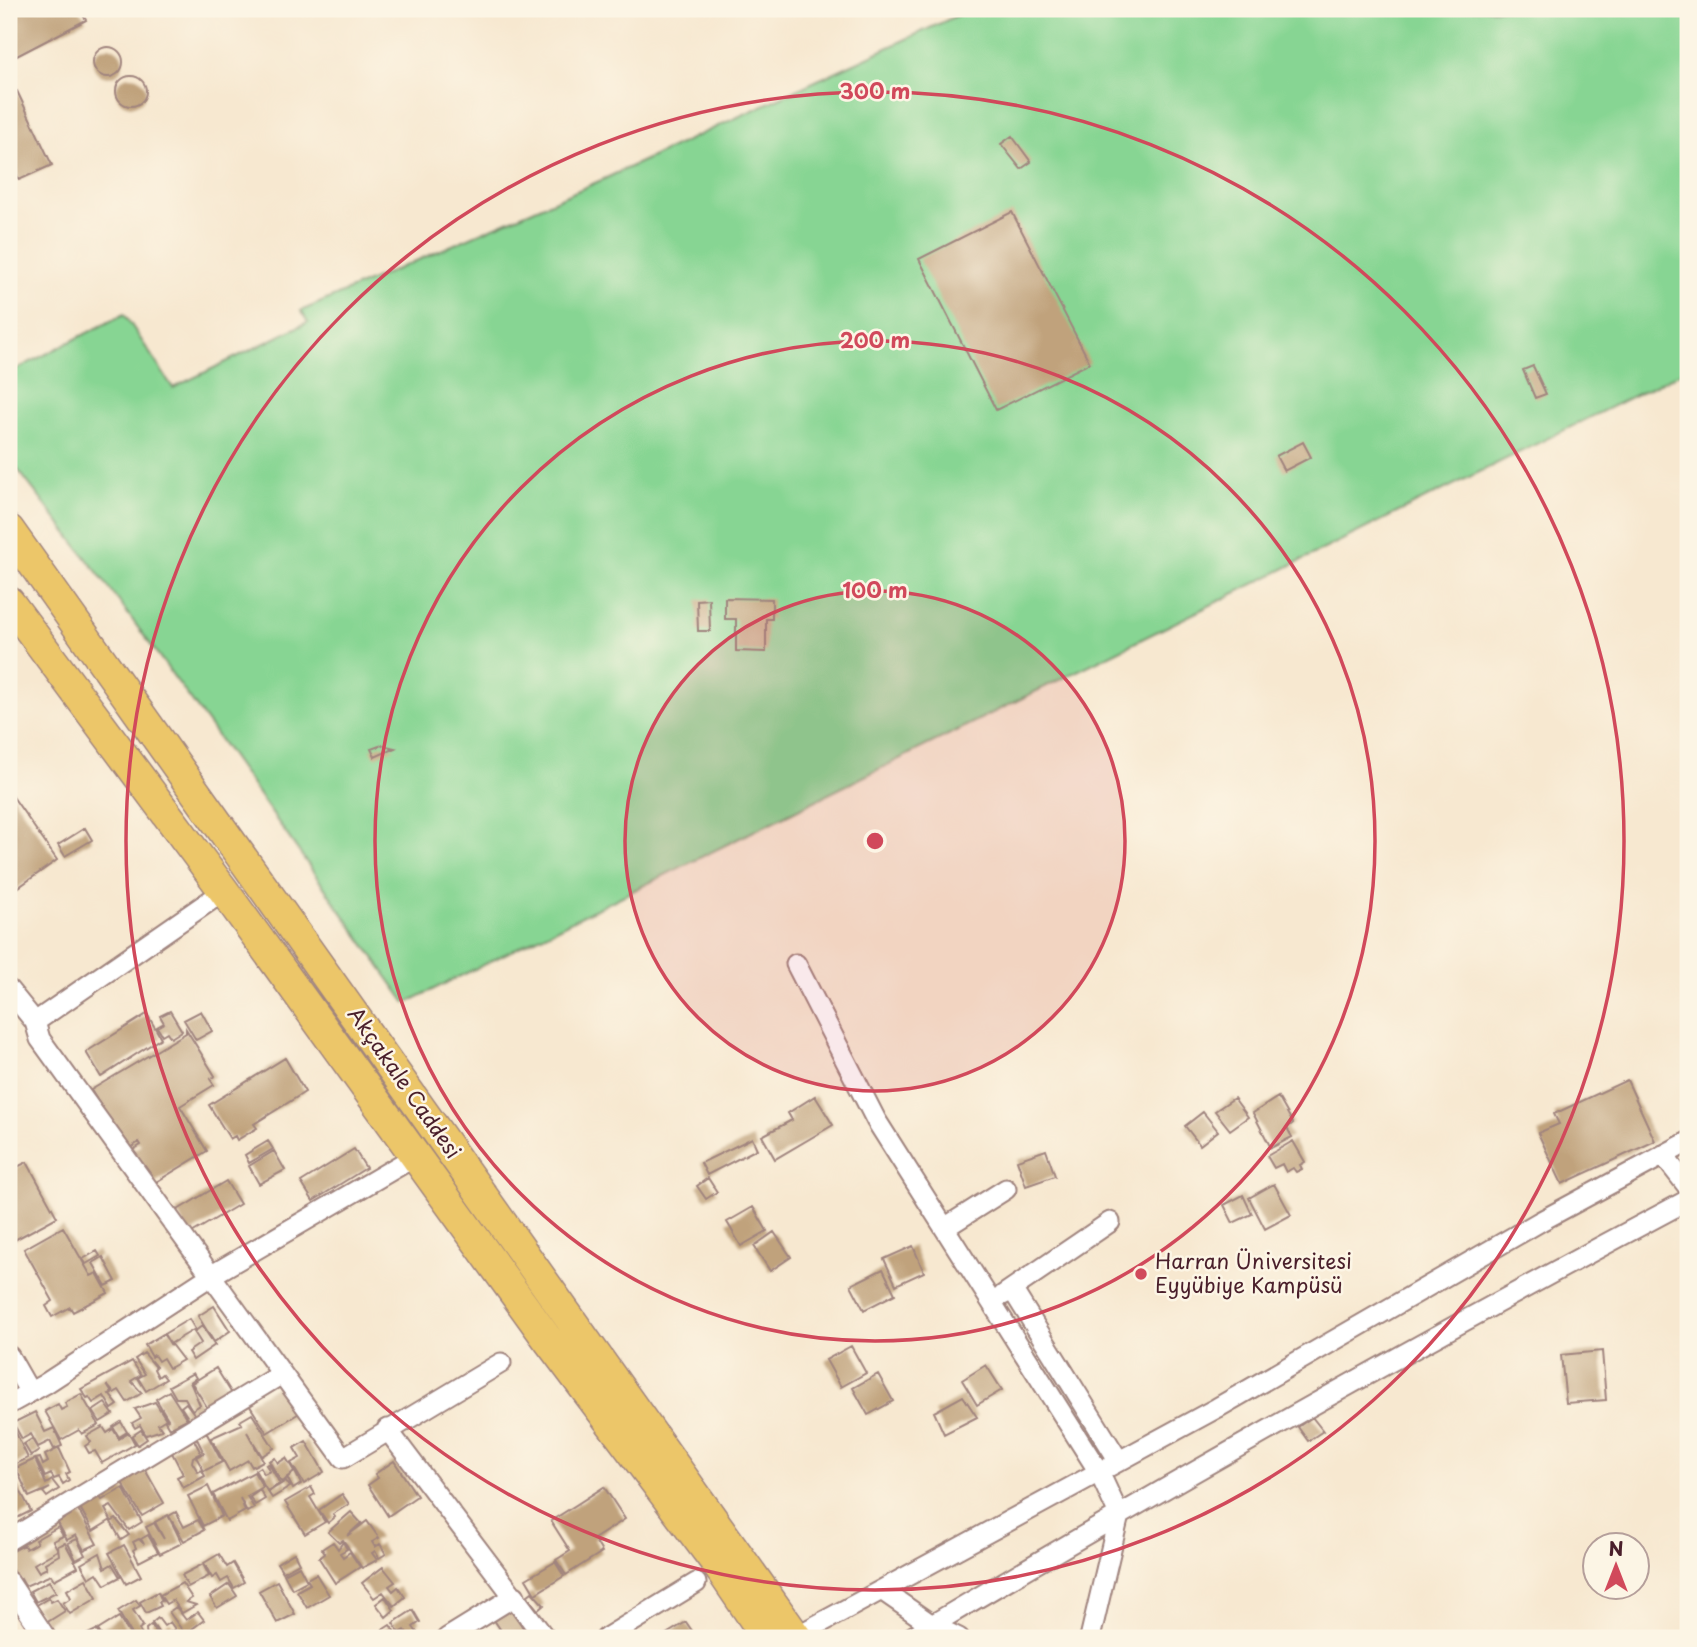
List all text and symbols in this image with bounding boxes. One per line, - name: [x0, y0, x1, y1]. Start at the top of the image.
- text: 300 m: [840, 74, 910, 106]
- text: 200 m: [840, 323, 910, 355]
- text: 100 m: [842, 573, 908, 605]
- centre of rings: [863, 829, 887, 853]
- street label: Akçakale Caddesi: [341, 999, 470, 1164]
- place label: Harran Üniversitesi Eyyübiye Kampüsü: [1155, 1244, 1352, 1300]
- marker: Harran Üniversitesi Eyyübiye Kampüsü: [1133, 1266, 1149, 1282]
- north arrow: [1582, 1532, 1652, 1602]
- text: N: [1608, 1534, 1624, 1562]

